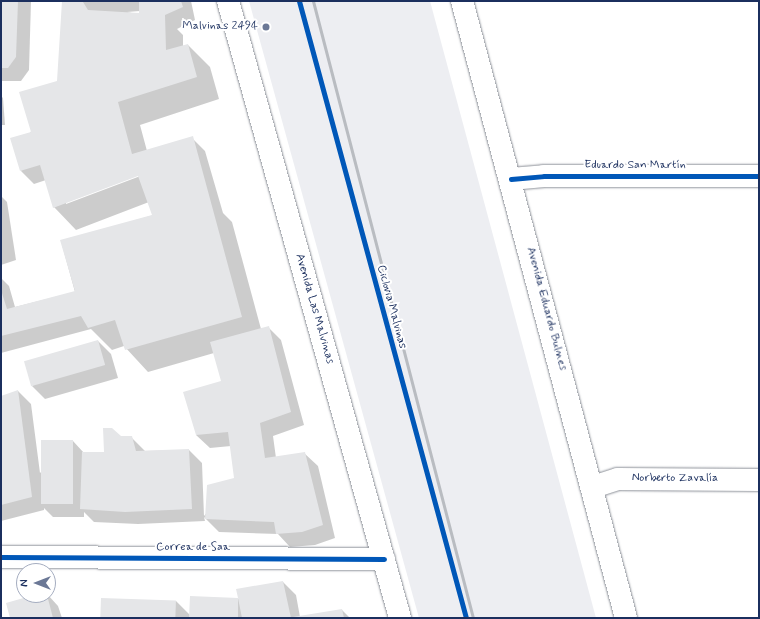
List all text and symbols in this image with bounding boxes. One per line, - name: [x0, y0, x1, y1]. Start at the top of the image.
- place label: Malvinas 2494: [182, 20, 258, 34]
- marker: Malvinas 2494: [261, 22, 271, 32]
- street label: Eduardo San Martín: [584, 159, 686, 173]
- street label: Avenida Eduardo Bulnes: [523, 248, 569, 370]
- street label: Avenida Las Malvinas: [292, 253, 336, 365]
- street label: Ciclovia Malvinas: [373, 263, 409, 351]
- street label: Norberto Zavalía: [632, 472, 718, 486]
- street label: Correa de Saa: [156, 541, 230, 555]
- north arrow: [16, 563, 56, 603]
- text: N: [18, 579, 32, 587]

